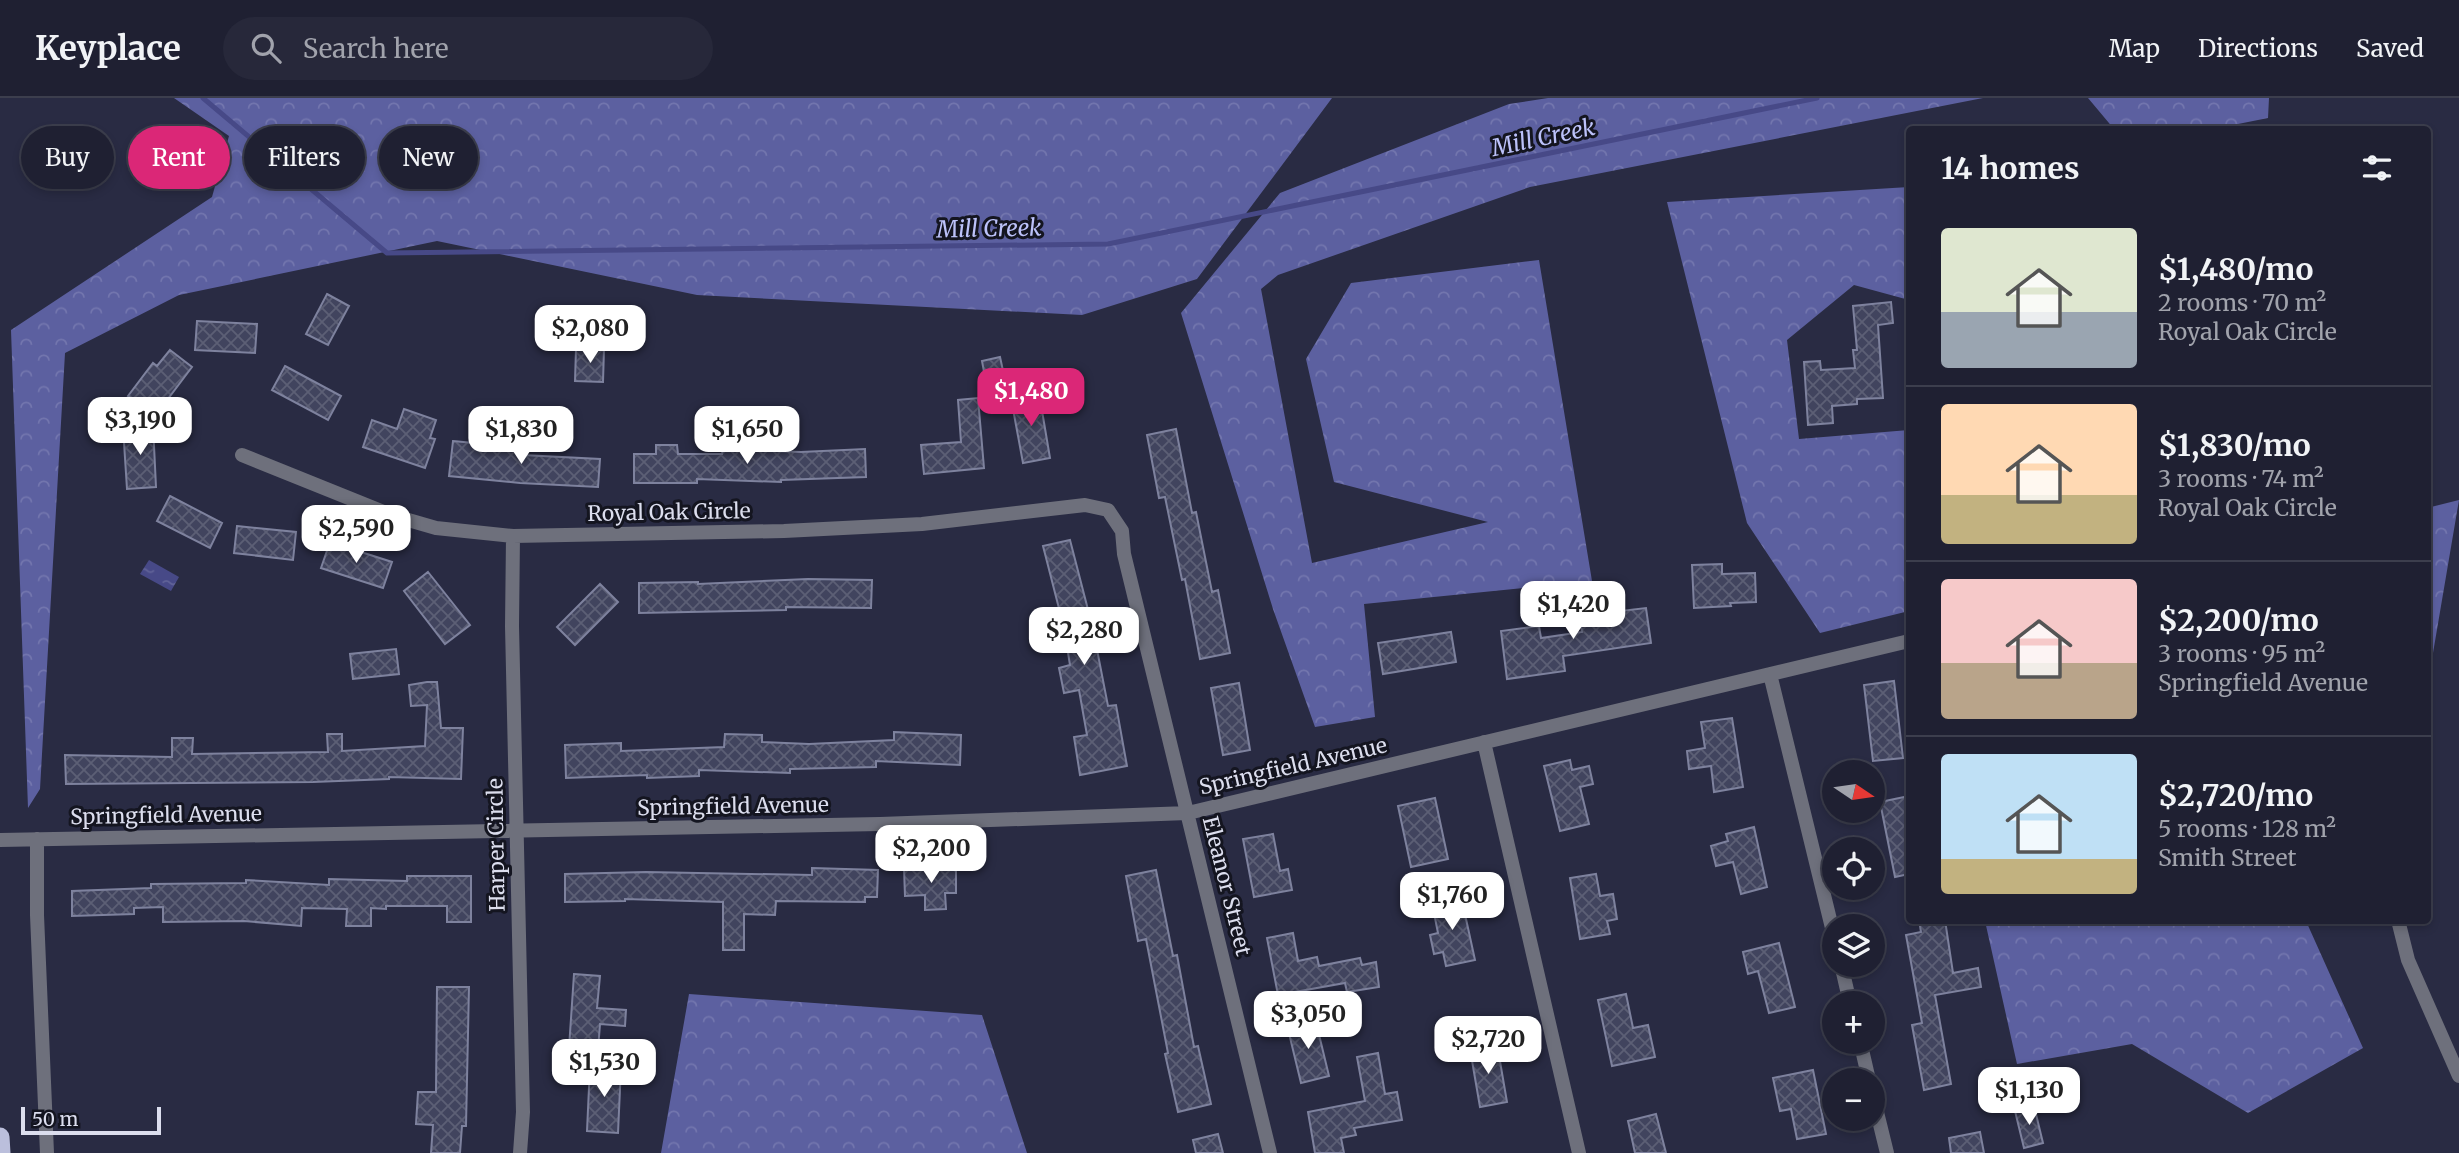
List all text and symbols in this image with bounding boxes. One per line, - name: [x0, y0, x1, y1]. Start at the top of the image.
- search box: [223, 17, 713, 80]
- text: Keyplace: [35, 28, 181, 69]
- icon: search: [247, 29, 285, 67]
- text: Search here: [303, 32, 449, 65]
- text: Map: [2109, 33, 2160, 64]
- text: Directions: [2198, 33, 2318, 64]
- text: Saved: [2356, 33, 2424, 64]
- water label: Mill Creek: [1488, 112, 1598, 162]
- chip: Buy: [21, 126, 114, 189]
- chip: Rent: [128, 126, 230, 189]
- chip: Filters: [244, 126, 365, 189]
- chip: New: [379, 126, 478, 189]
- text: 14 homes: [1941, 149, 2079, 187]
- icon: filters: [2358, 149, 2396, 187]
- water label: Mill Creek: [935, 213, 1042, 243]
- text: $1,480/mo: [2158, 250, 2313, 288]
- icon: home: [1997, 256, 2081, 340]
- text: 2 rooms · 70 m²: [2158, 288, 2326, 317]
- pin: $2,080: [533, 306, 647, 365]
- text: $2,080: [551, 313, 629, 342]
- text: Royal Oak Circle: [2158, 317, 2337, 346]
- pin: $1,480: [974, 368, 1088, 428]
- text: $1,480: [993, 376, 1069, 405]
- pin: $3,190: [83, 398, 197, 457]
- text: $3,190: [104, 405, 176, 434]
- pin: $1,830: [464, 406, 578, 466]
- pin: $1,650: [690, 406, 804, 466]
- text: $1,830: [484, 414, 558, 443]
- text: $1,650: [710, 414, 784, 443]
- text: $1,830/mo: [2158, 426, 2311, 464]
- icon: home: [1997, 432, 2081, 516]
- text: 3 rooms · 74 m²: [2158, 464, 2324, 493]
- text: Royal Oak Circle: [2158, 493, 2337, 522]
- street label: Royal Oak Circle: [587, 497, 751, 527]
- pin: $2,590: [299, 505, 413, 565]
- text: $2,590: [318, 513, 394, 542]
- pin: $1,420: [1516, 582, 1630, 641]
- text: $1,420: [1536, 589, 1610, 618]
- text: $2,200/mo: [2158, 601, 2319, 639]
- icon: home: [1997, 607, 2081, 691]
- pin: $2,280: [1027, 608, 1141, 667]
- text: $2,280: [1045, 615, 1123, 644]
- text: 3 rooms · 95 m²: [2158, 639, 2325, 668]
- text: Springfield Avenue: [2158, 668, 2368, 697]
- street label: Springfield Avenue: [1197, 731, 1389, 801]
- north arrow: [1822, 760, 1885, 822]
- map controls: [1822, 760, 1885, 1131]
- text: $2,720/mo: [2158, 776, 2313, 814]
- street label: Harper Circle: [481, 778, 511, 912]
- icon: home: [1997, 782, 2081, 866]
- street label: Springfield Avenue: [637, 791, 829, 821]
- street label: Springfield Avenue: [70, 800, 262, 830]
- street label: Eleanor Street: [1197, 813, 1257, 959]
- text: 5 rooms · 128 m²: [2158, 814, 2336, 843]
- pin: $2,200: [874, 826, 988, 885]
- text: $2,200: [891, 833, 971, 862]
- button: locate: [1822, 837, 1885, 900]
- text: Smith Street: [2158, 843, 2297, 872]
- pin: $1,760: [1395, 872, 1509, 932]
- text: $1,760: [1416, 880, 1488, 909]
- button: layers: [1822, 914, 1885, 977]
- button: +: [1822, 991, 1885, 1054]
- pin: $3,050: [1251, 992, 1365, 1051]
- text: $3,050: [1270, 999, 1346, 1028]
- pin: $2,720: [1431, 1016, 1545, 1076]
- text: $2,720: [1450, 1024, 1526, 1053]
- pin: $1,530: [547, 1040, 661, 1099]
- text: $1,530: [568, 1047, 640, 1076]
- button: −: [1822, 1068, 1885, 1131]
- pin: $1,130: [1972, 1068, 2086, 1127]
- text: $1,130: [1994, 1075, 2064, 1104]
- scale bar: [21, 1104, 161, 1136]
- text: 50 m: [32, 1107, 78, 1131]

